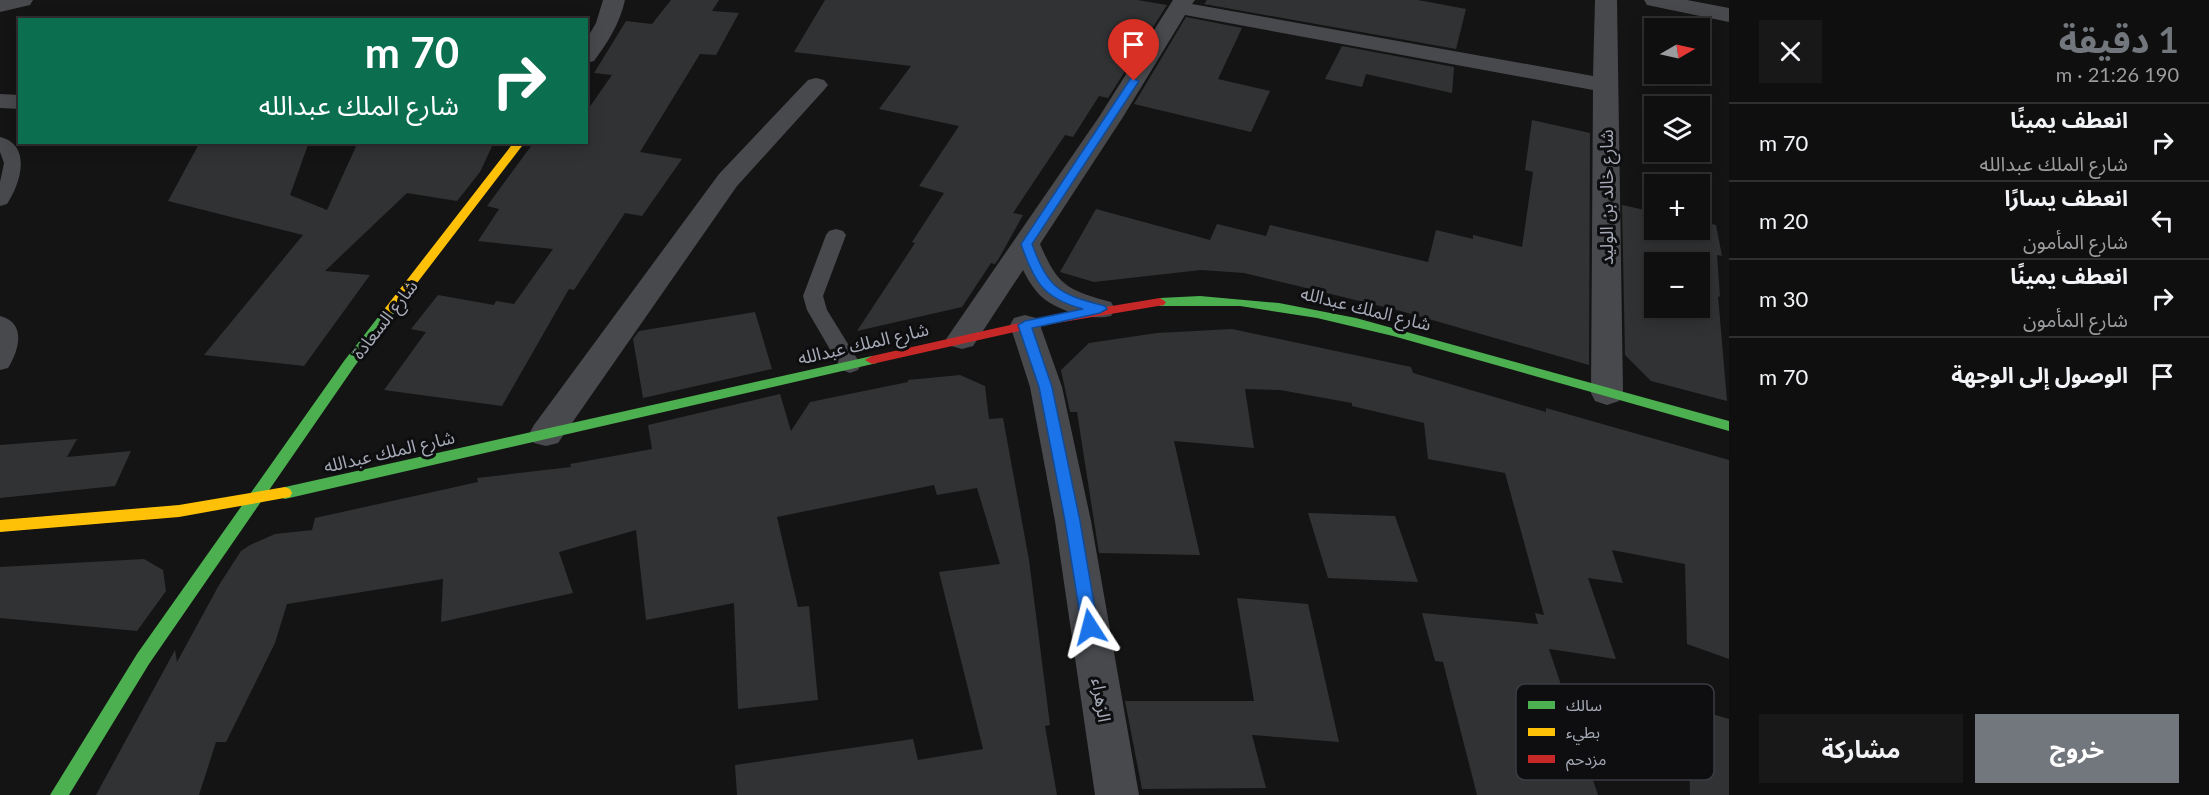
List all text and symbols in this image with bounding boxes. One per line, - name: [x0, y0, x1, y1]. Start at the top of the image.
- text: 1 دقيقة: [2059, 17, 2179, 61]
- north arrow: [1644, 18, 1710, 84]
- map controls: [1644, 18, 1710, 318]
- pin: [1108, 19, 1159, 81]
- button: close: [1759, 20, 1822, 83]
- text: 70 m: [365, 27, 459, 77]
- icon: arrive: [1117, 28, 1150, 61]
- icon: right: [480, 42, 558, 120]
- text: 190 m · 21:26: [2056, 62, 2179, 86]
- text: شارع الملك عبدالله: [259, 88, 459, 121]
- button: layers: [1644, 96, 1710, 162]
- text: انعطف يمينًا: [2010, 106, 2128, 133]
- icon: right: [2146, 126, 2179, 159]
- street label: شارع خالد بن الوليد: [1595, 129, 1621, 265]
- text: 70 m: [1759, 129, 1808, 156]
- text: شارع الملك عبدالله: [1980, 151, 2128, 175]
- button: +: [1644, 174, 1710, 240]
- text: انعطف يسارًا: [2004, 184, 2128, 211]
- icon: left: [2146, 204, 2179, 237]
- text: 20 m: [1759, 207, 1808, 234]
- text: شارع المأمون: [2023, 229, 2128, 253]
- button: −: [1644, 252, 1710, 318]
- text: انعطف يمينًا: [2010, 262, 2128, 289]
- street label: شارع السعادة: [346, 275, 425, 365]
- street label: شارع الملك عبدالله: [1298, 281, 1433, 339]
- icon: right: [2146, 282, 2179, 315]
- text: 30 m: [1759, 285, 1808, 312]
- text: شارع المأمون: [2023, 307, 2128, 331]
- street label: شارع الملك عبدالله: [795, 317, 931, 373]
- icon: arrive: [2146, 360, 2179, 393]
- text: الوصول إلى الوجهة: [1951, 361, 2128, 388]
- text: 70 m: [1759, 363, 1808, 390]
- street label: شارع الملك عبدالله: [321, 425, 457, 481]
- position arrow: [1058, 595, 1122, 659]
- street label: الزهراء: [1087, 677, 1116, 724]
- legend: [1516, 684, 1714, 780]
- text: سالك: [1566, 695, 1602, 714]
- button: مشاركة: [1759, 714, 1963, 783]
- button: خروج: [1975, 714, 2179, 783]
- text: بطيء: [1566, 722, 1600, 745]
- text: مزدحم: [1566, 749, 1606, 772]

